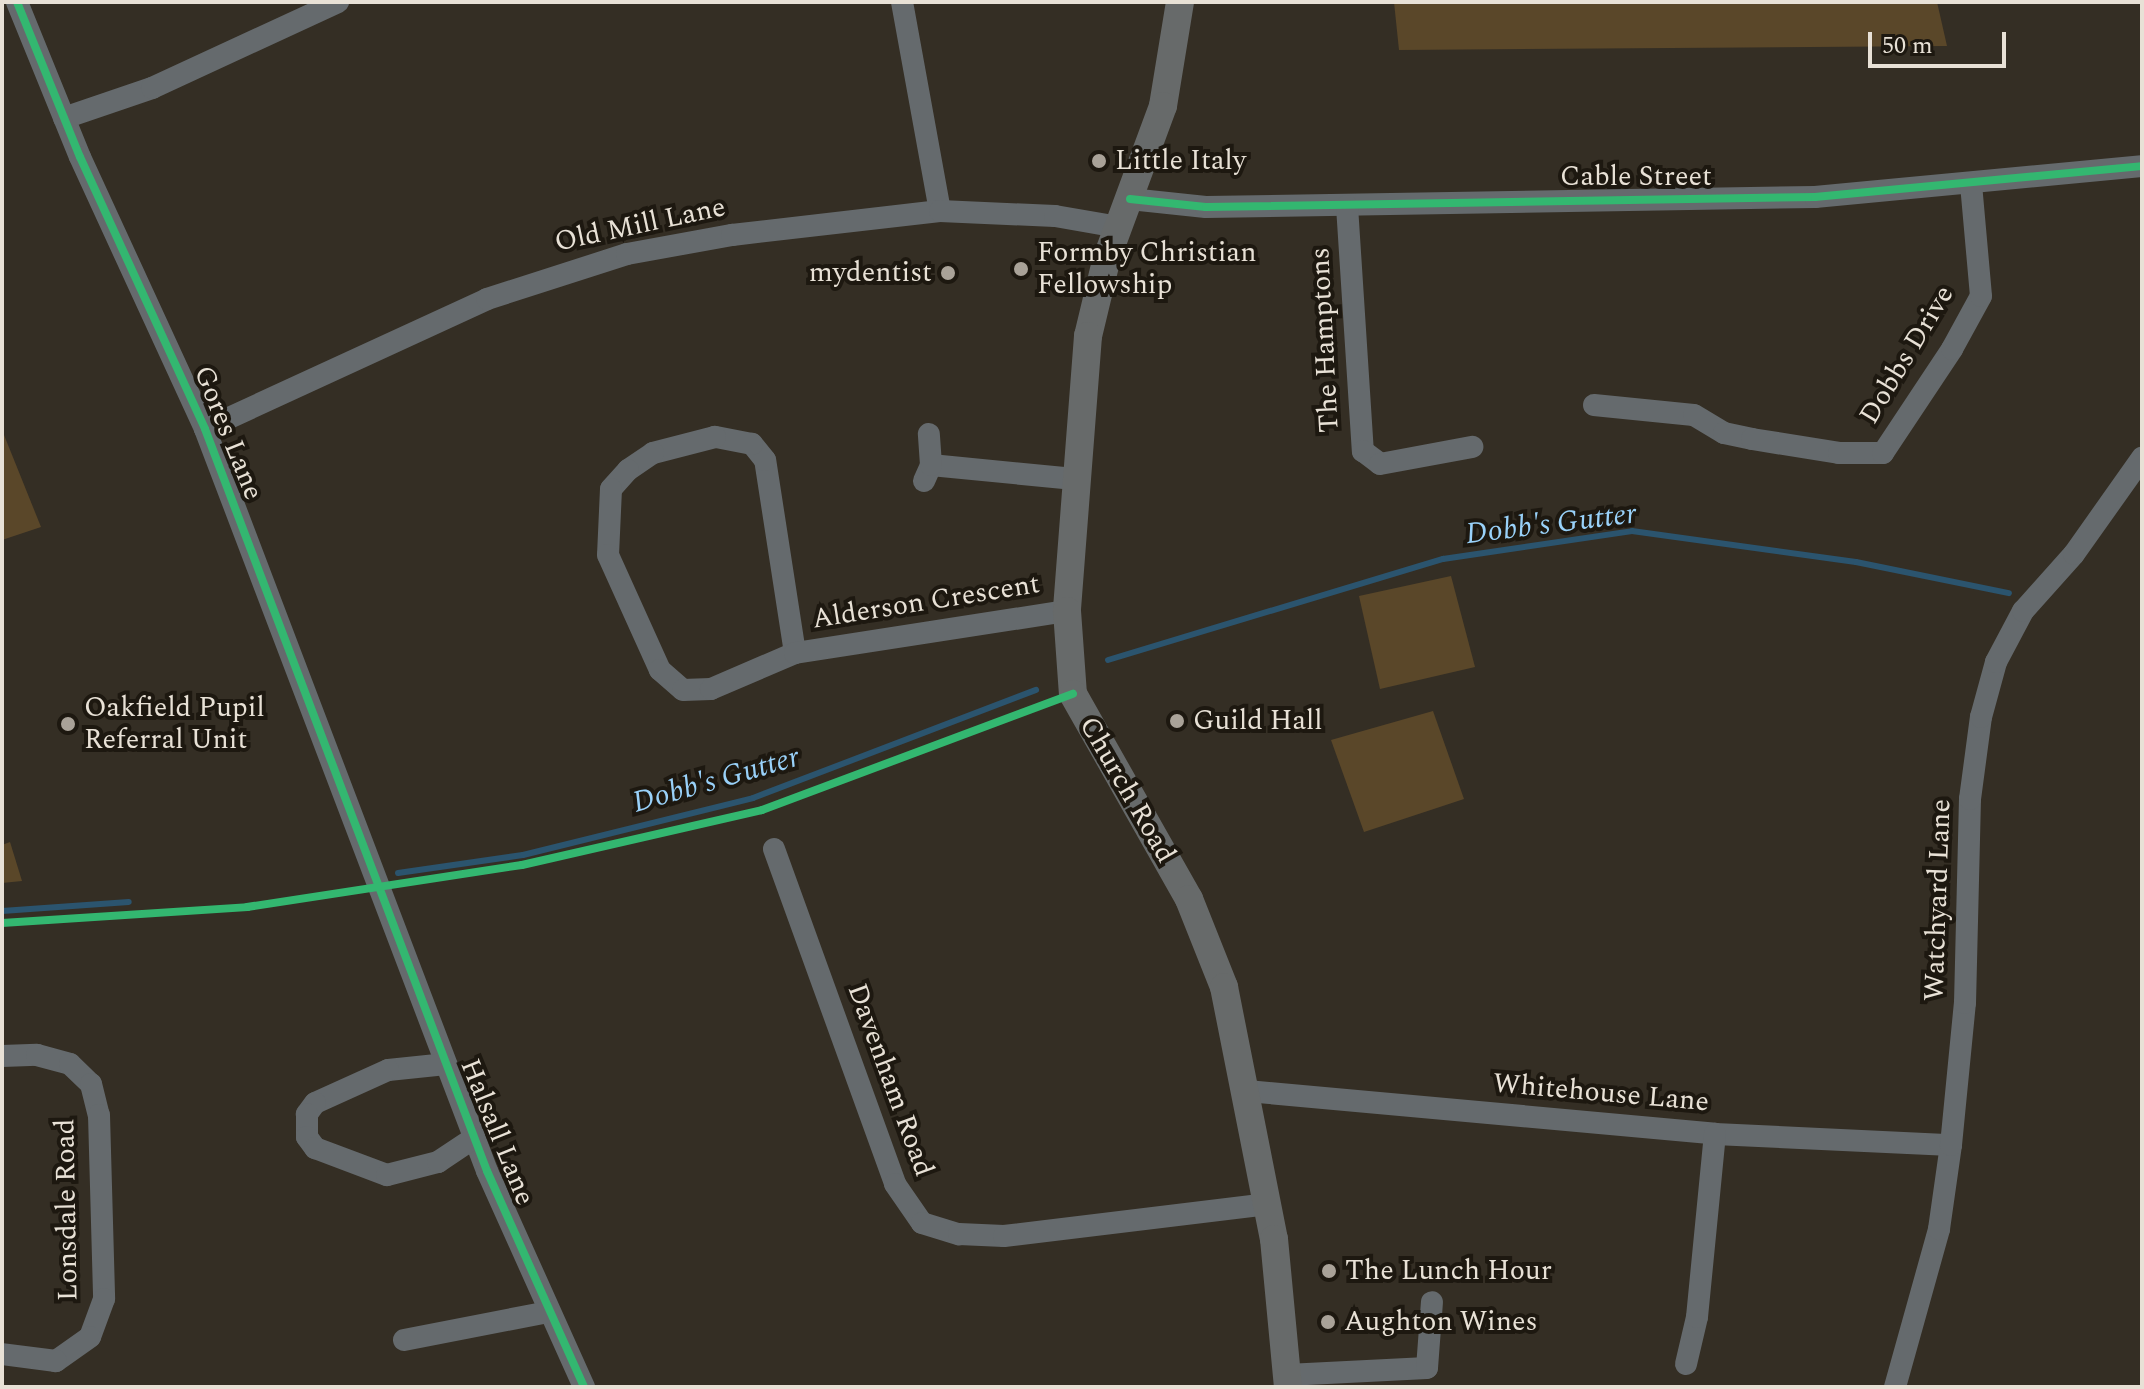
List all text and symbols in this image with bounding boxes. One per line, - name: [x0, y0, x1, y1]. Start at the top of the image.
- scale bar: [1872, 16, 2010, 66]
- text: 50 m: [1882, 28, 1933, 64]
- place label: Little Italy: [1115, 144, 1246, 178]
- marker: Little Italy: [1090, 152, 1108, 170]
- street label: Cable Street: [1560, 160, 1712, 194]
- street label: Old Mill Lane: [552, 191, 728, 259]
- place label: Formby Christian Fellowship: [1037, 236, 1256, 302]
- street label: The Hamptons: [1303, 247, 1347, 433]
- place label: mydentist: [809, 256, 932, 290]
- marker: Formby Christian Fellowship: [1012, 260, 1030, 278]
- marker: mydentist: [939, 264, 957, 282]
- street label: Dobbs Drive: [1853, 280, 1961, 430]
- street label: Gores Lane: [186, 361, 270, 505]
- water label: Dobb's Gutter: [1463, 496, 1639, 552]
- street label: Alderson Crescent: [810, 567, 1042, 637]
- place label: Oakfield Pupil Referral Unit: [84, 691, 265, 757]
- place label: Guild Hall: [1193, 704, 1323, 738]
- street label: Church Road: [1072, 711, 1182, 869]
- marker: Guild Hall: [1168, 712, 1186, 730]
- marker: Oakfield Pupil Referral Unit: [59, 715, 77, 733]
- water label: Dobb's Gutter: [628, 739, 804, 821]
- street label: Watchyard Lane: [1918, 798, 1958, 1002]
- street label: Davenham Road: [840, 979, 940, 1181]
- street label: Halsall Lane: [452, 1054, 542, 1210]
- street label: Whitehouse Lane: [1492, 1067, 1710, 1119]
- street label: Lonsdale Road: [49, 1119, 85, 1301]
- place label: The Lunch Hour: [1345, 1254, 1552, 1288]
- marker: The Lunch Hour: [1320, 1262, 1338, 1280]
- place label: Aughton Wines: [1344, 1305, 1538, 1339]
- marker: Aughton Wines: [1319, 1313, 1337, 1331]

